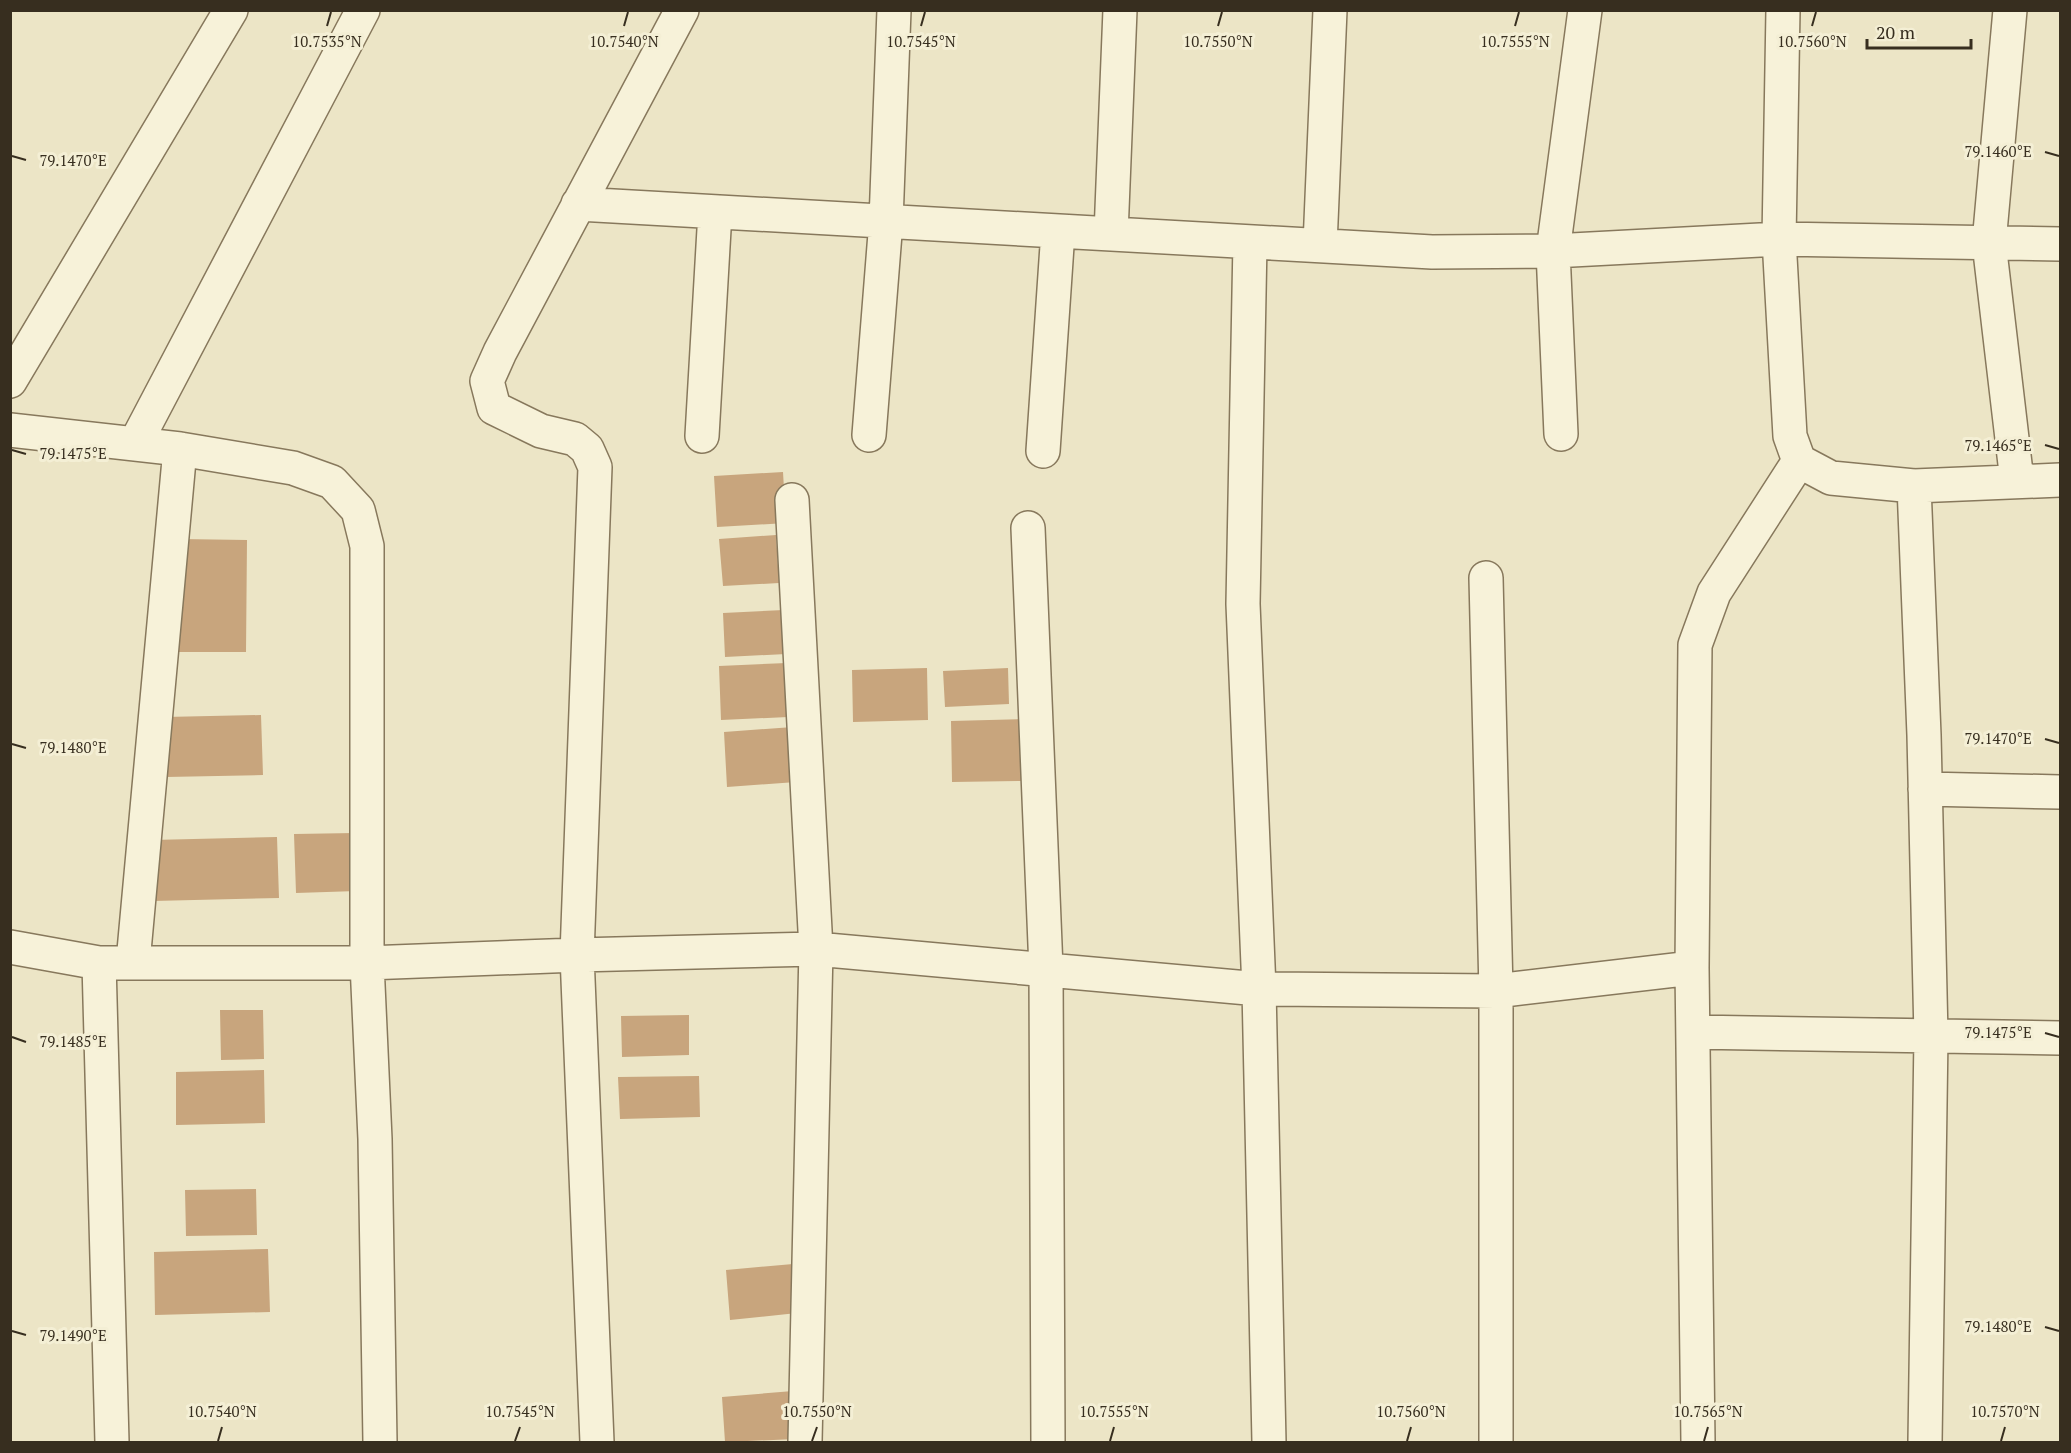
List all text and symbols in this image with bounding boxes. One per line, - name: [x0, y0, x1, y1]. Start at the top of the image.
- scale bar: [1867, 12, 1970, 50]
- text: 20 m: [1876, 20, 1916, 44]
- text: 10.7535°N: [292, 31, 362, 51]
- text: 10.7540°N: [589, 31, 659, 51]
- text: 10.7545°N: [886, 31, 956, 51]
- text: 10.7550°N: [1183, 31, 1253, 51]
- text: 10.7555°N: [1480, 31, 1550, 51]
- text: 10.7560°N: [1777, 31, 1847, 51]
- text: 79.1460°E: [1964, 141, 2032, 161]
- text: 79.1470°E: [39, 150, 107, 170]
- text: 79.1465°E: [1964, 435, 2032, 455]
- text: 79.1475°E: [39, 443, 107, 463]
- text: 79.1470°E: [1964, 728, 2032, 748]
- text: 79.1480°E: [39, 737, 107, 757]
- text: 79.1475°E: [1964, 1022, 2032, 1042]
- text: 79.1485°E: [39, 1031, 107, 1051]
- text: 79.1480°E: [1964, 1316, 2032, 1336]
- text: 79.1490°E: [39, 1325, 107, 1345]
- text: 10.7540°N: [187, 1401, 257, 1421]
- text: 10.7545°N: [485, 1401, 555, 1421]
- text: 10.7550°N: [782, 1401, 852, 1421]
- text: 10.7555°N: [1079, 1401, 1149, 1421]
- text: 10.7560°N: [1376, 1401, 1446, 1421]
- text: 10.7565°N: [1673, 1401, 1743, 1421]
- text: 10.7570°N: [1970, 1401, 2040, 1421]

